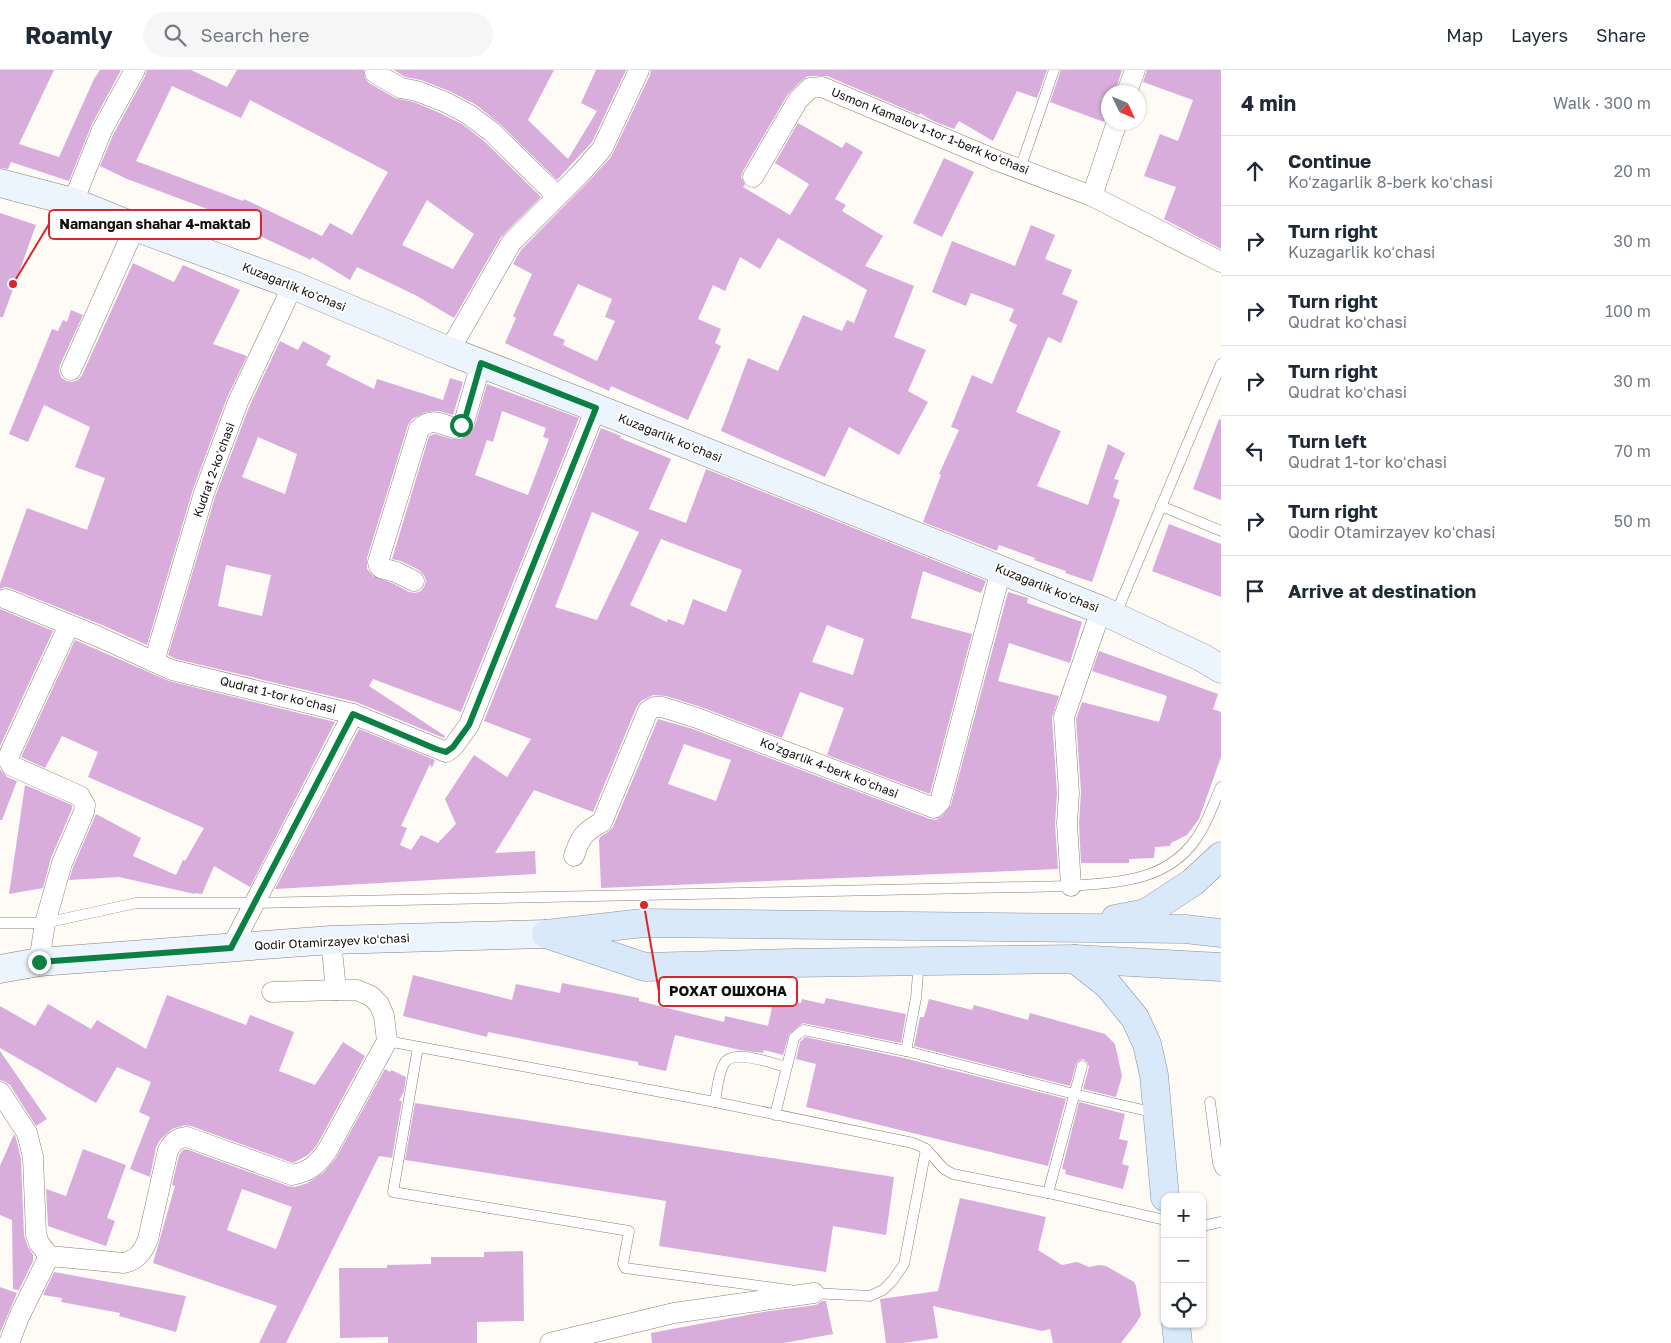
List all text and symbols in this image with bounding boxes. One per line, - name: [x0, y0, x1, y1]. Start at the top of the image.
- search box: [143, 12, 493, 57]
- text: Roamly: [25, 20, 113, 49]
- icon: search: [161, 21, 189, 49]
- text: Search here: [201, 23, 309, 46]
- text: Map: [1446, 24, 1483, 46]
- text: Layers: [1511, 24, 1568, 46]
- text: Share: [1596, 24, 1646, 46]
- street label: Usmon Kamalov 1-tor 1-berk koʻchasi: [829, 84, 1031, 177]
- north arrow: [1101, 85, 1146, 130]
- text: 4 min: [1241, 90, 1296, 116]
- text: Walk · 300 m: [1553, 93, 1651, 113]
- text: Continue: [1288, 149, 1371, 172]
- icon: ahead: [1241, 157, 1269, 185]
- text: 20 m: [1614, 161, 1651, 181]
- text: Koʻzagarlik 8-berk koʻchasi: [1288, 172, 1493, 192]
- callout: Namangan shahar 4-maktab: [49, 210, 261, 239]
- text: Namangan shahar 4-maktab: [59, 215, 251, 232]
- text: Turn right: [1288, 219, 1378, 242]
- icon: right: [1241, 227, 1269, 255]
- text: 30 m: [1614, 231, 1651, 251]
- text: Kuzagarlik koʻchasi: [1288, 242, 1435, 262]
- street label: Kuzagarlik koʻchasi: [240, 259, 348, 314]
- text: Turn right: [1288, 289, 1378, 312]
- icon: right: [1241, 297, 1269, 325]
- text: 100 m: [1605, 301, 1651, 321]
- text: Qudrat koʻchasi: [1288, 312, 1407, 332]
- text: Turn right: [1288, 359, 1378, 382]
- icon: right: [1241, 367, 1269, 395]
- text: 30 m: [1614, 371, 1651, 391]
- text: Qudrat koʻchasi: [1288, 382, 1407, 402]
- street label: Kuzagarlik koʻchasi: [616, 410, 724, 465]
- route start: [450, 414, 473, 437]
- street label: Kudrat 2-koʻchasi: [189, 420, 238, 519]
- text: Turn left: [1288, 429, 1367, 452]
- icon: left: [1241, 437, 1269, 465]
- text: 70 m: [1614, 441, 1651, 461]
- text: Qudrat 1-tor koʻchasi: [1288, 452, 1447, 472]
- text: Turn right: [1288, 499, 1378, 522]
- icon: right: [1241, 507, 1269, 535]
- text: 50 m: [1614, 511, 1651, 531]
- text: Qodir Otamirzayev koʻchasi: [1288, 522, 1496, 542]
- street label: Kuzagarlik koʻchasi: [993, 560, 1101, 615]
- icon: arrive: [1241, 577, 1269, 605]
- text: Arrive at destination: [1288, 579, 1476, 602]
- street label: Qudrat 1-tor koʻchasi: [218, 673, 338, 716]
- street label: Koʻzgarlik 4-berk koʻchasi: [758, 734, 901, 801]
- street label: Qodir Otamirzayev koʻchasi: [254, 930, 410, 953]
- route end: [28, 951, 51, 974]
- callout: РОХАТ ОШХОНА: [659, 977, 797, 1006]
- text: РОХАТ ОШХОНА: [669, 982, 787, 999]
- map controls: [1161, 1193, 1206, 1328]
- button: +: [1161, 1193, 1206, 1238]
- button: −: [1161, 1238, 1206, 1283]
- button: locate: [1161, 1283, 1206, 1328]

